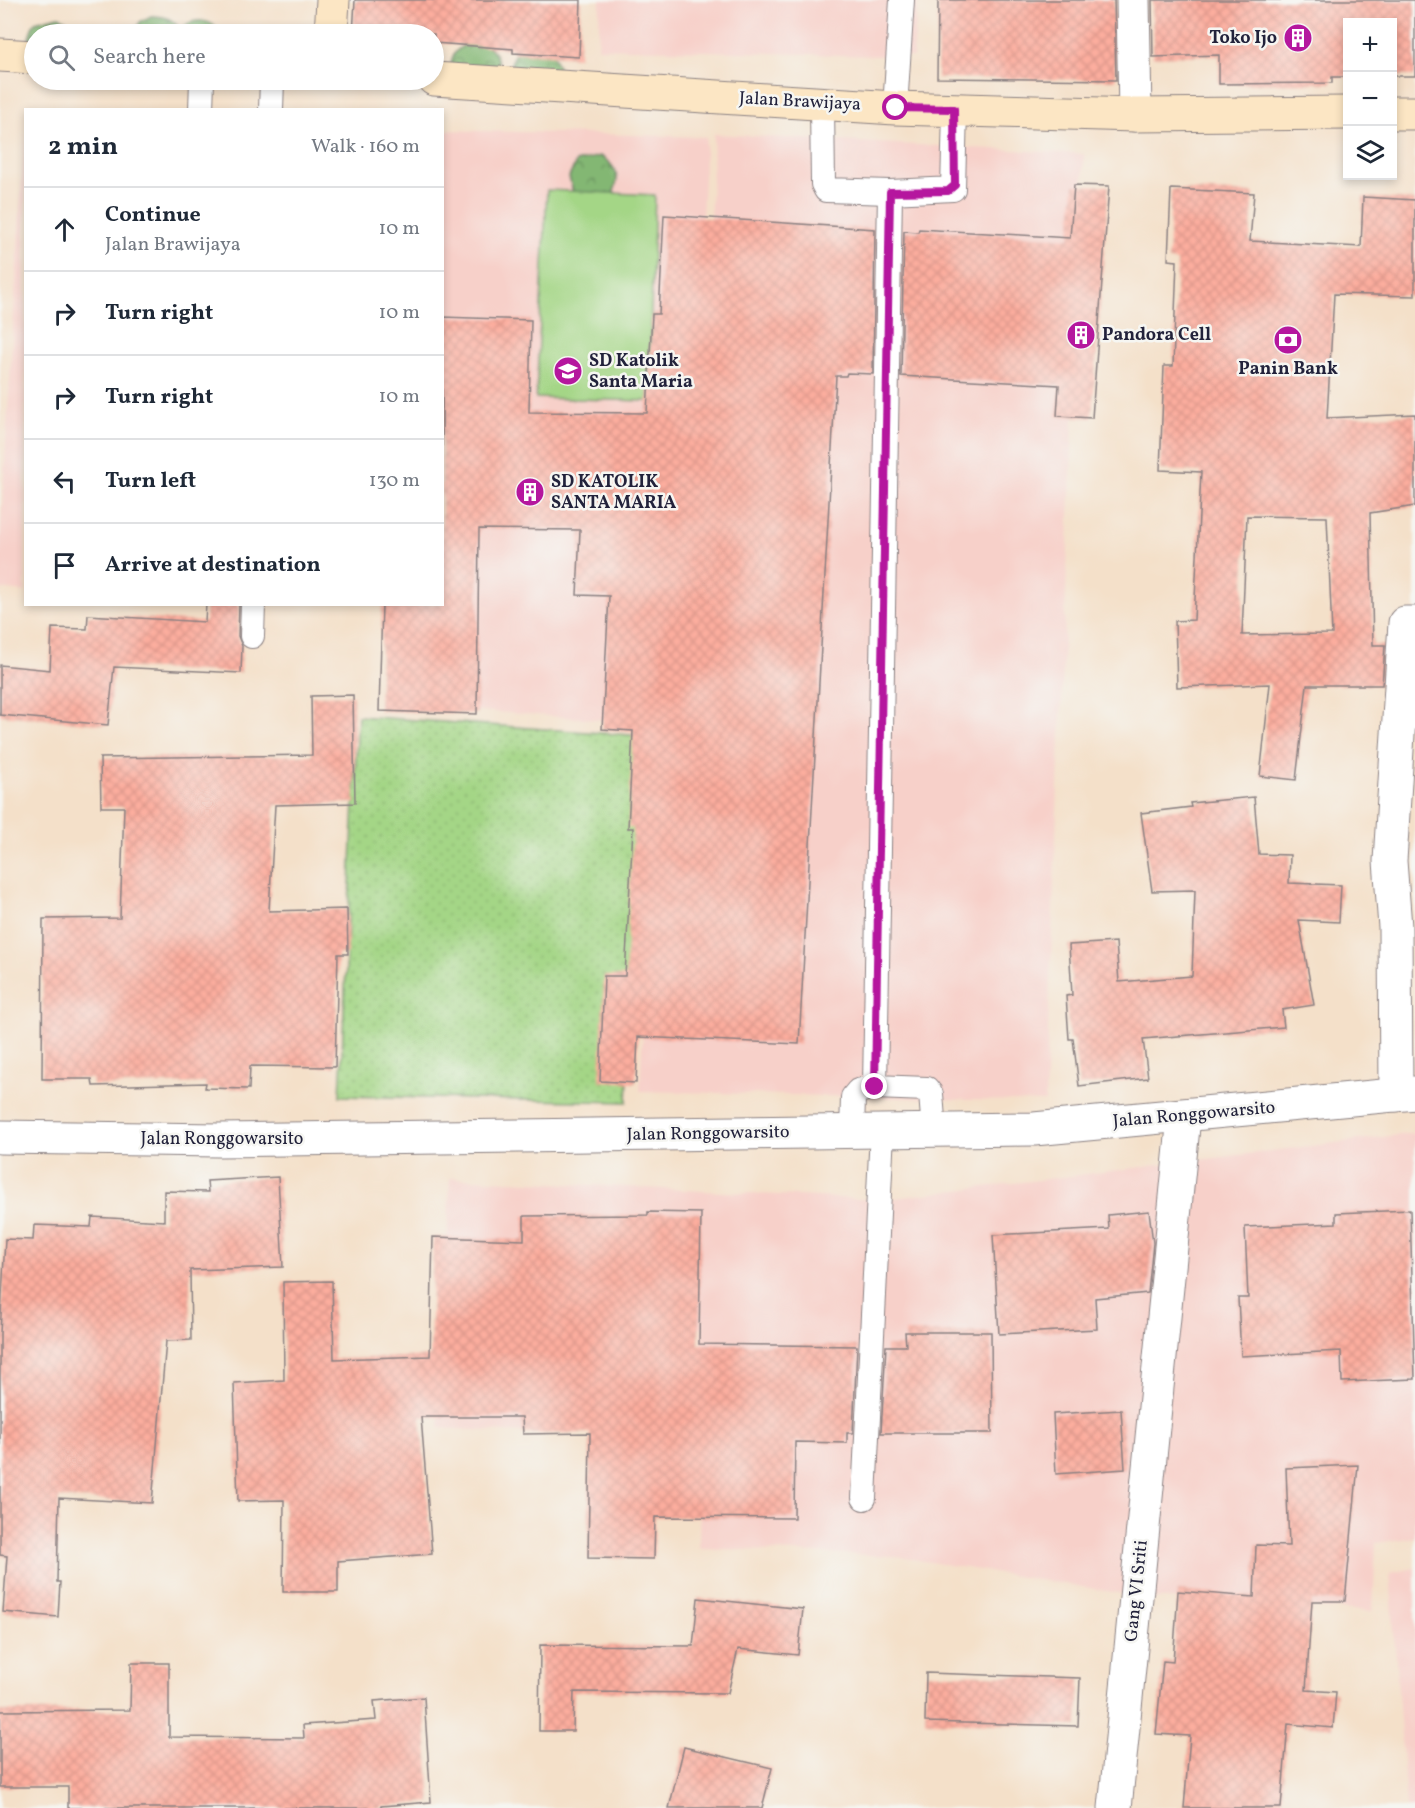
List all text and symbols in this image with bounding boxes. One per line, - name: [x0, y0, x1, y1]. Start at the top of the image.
- map controls: [1343, 18, 1397, 180]
- button: +: [1343, 18, 1397, 72]
- building icon: Toko Ijo: [1282, 22, 1314, 54]
- search box: [24, 24, 444, 90]
- place label: Toko Ijo: [1209, 26, 1277, 51]
- icon: search: [45, 41, 78, 74]
- text: Search here: [93, 42, 206, 73]
- button: −: [1343, 72, 1397, 126]
- street label: Jalan Brawijaya: [738, 86, 862, 118]
- route start: [882, 94, 908, 120]
- button: layers: [1343, 126, 1397, 180]
- text: 2 min: [48, 129, 118, 165]
- text: Walk · 160 m: [311, 133, 420, 161]
- text: Continue: [105, 200, 201, 231]
- icon: ahead: [48, 213, 81, 246]
- text: 10 m: [379, 215, 420, 243]
- text: Jalan Brawijaya: [105, 231, 241, 259]
- icon: right: [48, 297, 81, 330]
- text: Turn right: [105, 298, 213, 329]
- text: 10 m: [379, 299, 420, 327]
- building icon: Pandora Cell: [1065, 319, 1097, 351]
- place label: Pandora Cell: [1102, 323, 1211, 348]
- bank icon: Panin Bank: [1272, 324, 1304, 356]
- place label: SD Katolik Santa Maria: [589, 349, 693, 395]
- school or university icon: SD Katolik Santa Maria: [552, 355, 584, 387]
- place label: Panin Bank: [1238, 357, 1338, 382]
- icon: right: [48, 381, 81, 414]
- text: Turn right: [105, 382, 213, 413]
- text: 10 m: [379, 383, 420, 411]
- icon: left: [48, 465, 81, 498]
- text: Turn left: [105, 466, 196, 497]
- text: 130 m: [369, 467, 420, 495]
- place label: SD KATOLIK SANTA MARIA: [551, 470, 677, 516]
- building icon: SD KATOLIK SANTA MARIA: [514, 476, 546, 508]
- icon: arrive: [48, 549, 81, 582]
- text: Arrive at destination: [105, 550, 321, 581]
- route end: [861, 1073, 887, 1099]
- street label: Jalan Ronggowarsito: [1112, 1095, 1276, 1135]
- street label: Jalan Ronggowarsito: [626, 1120, 790, 1148]
- street label: Jalan Ronggowarsito: [141, 1127, 303, 1152]
- street label: Gang VI Sriti: [1119, 1539, 1155, 1643]

